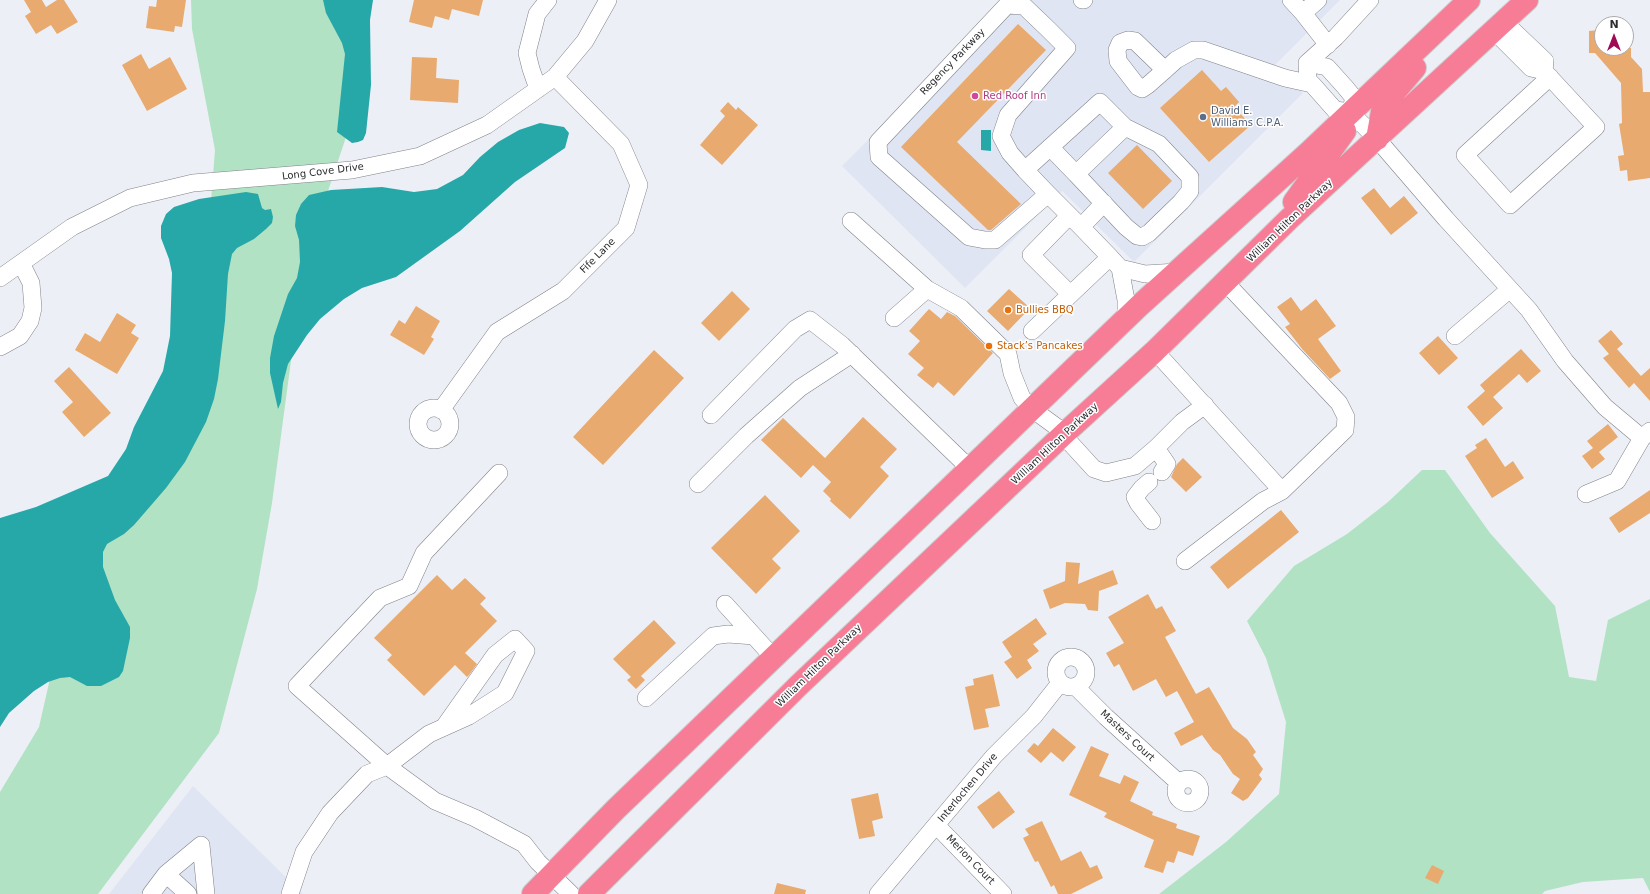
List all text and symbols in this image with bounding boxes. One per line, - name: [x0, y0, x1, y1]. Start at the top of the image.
- north arrow: [1594, 16, 1634, 56]
- text: N: [1609, 18, 1619, 31]
- street label: Regency Parkway: [918, 26, 988, 98]
- place label: Red Roof Inn: [983, 90, 1046, 102]
- marker: Red Roof Inn: [970, 91, 980, 101]
- place label: David E. Williams C.P.A.: [1211, 105, 1284, 128]
- marker: David E. Williams C.P.A.: [1198, 112, 1208, 122]
- street label: Long Cove Drive: [281, 161, 365, 183]
- street label: William Hilton Parkway: [1245, 177, 1335, 265]
- street label: Fife Lane: [578, 236, 618, 276]
- place label: Bullies BBQ: [1016, 304, 1074, 316]
- marker: Bullies BBQ: [1003, 305, 1013, 315]
- place label: Stack’s Pancakes: [997, 340, 1083, 352]
- marker: Stack’s Pancakes: [984, 341, 994, 351]
- street label: William Hilton Parkway: [1009, 401, 1101, 487]
- street label: William Hilton Parkway: [774, 622, 864, 710]
- street label: Masters Court: [1097, 708, 1157, 764]
- street label: Interlochen Drive: [936, 751, 1000, 825]
- street label: Merion Court: [943, 833, 997, 887]

